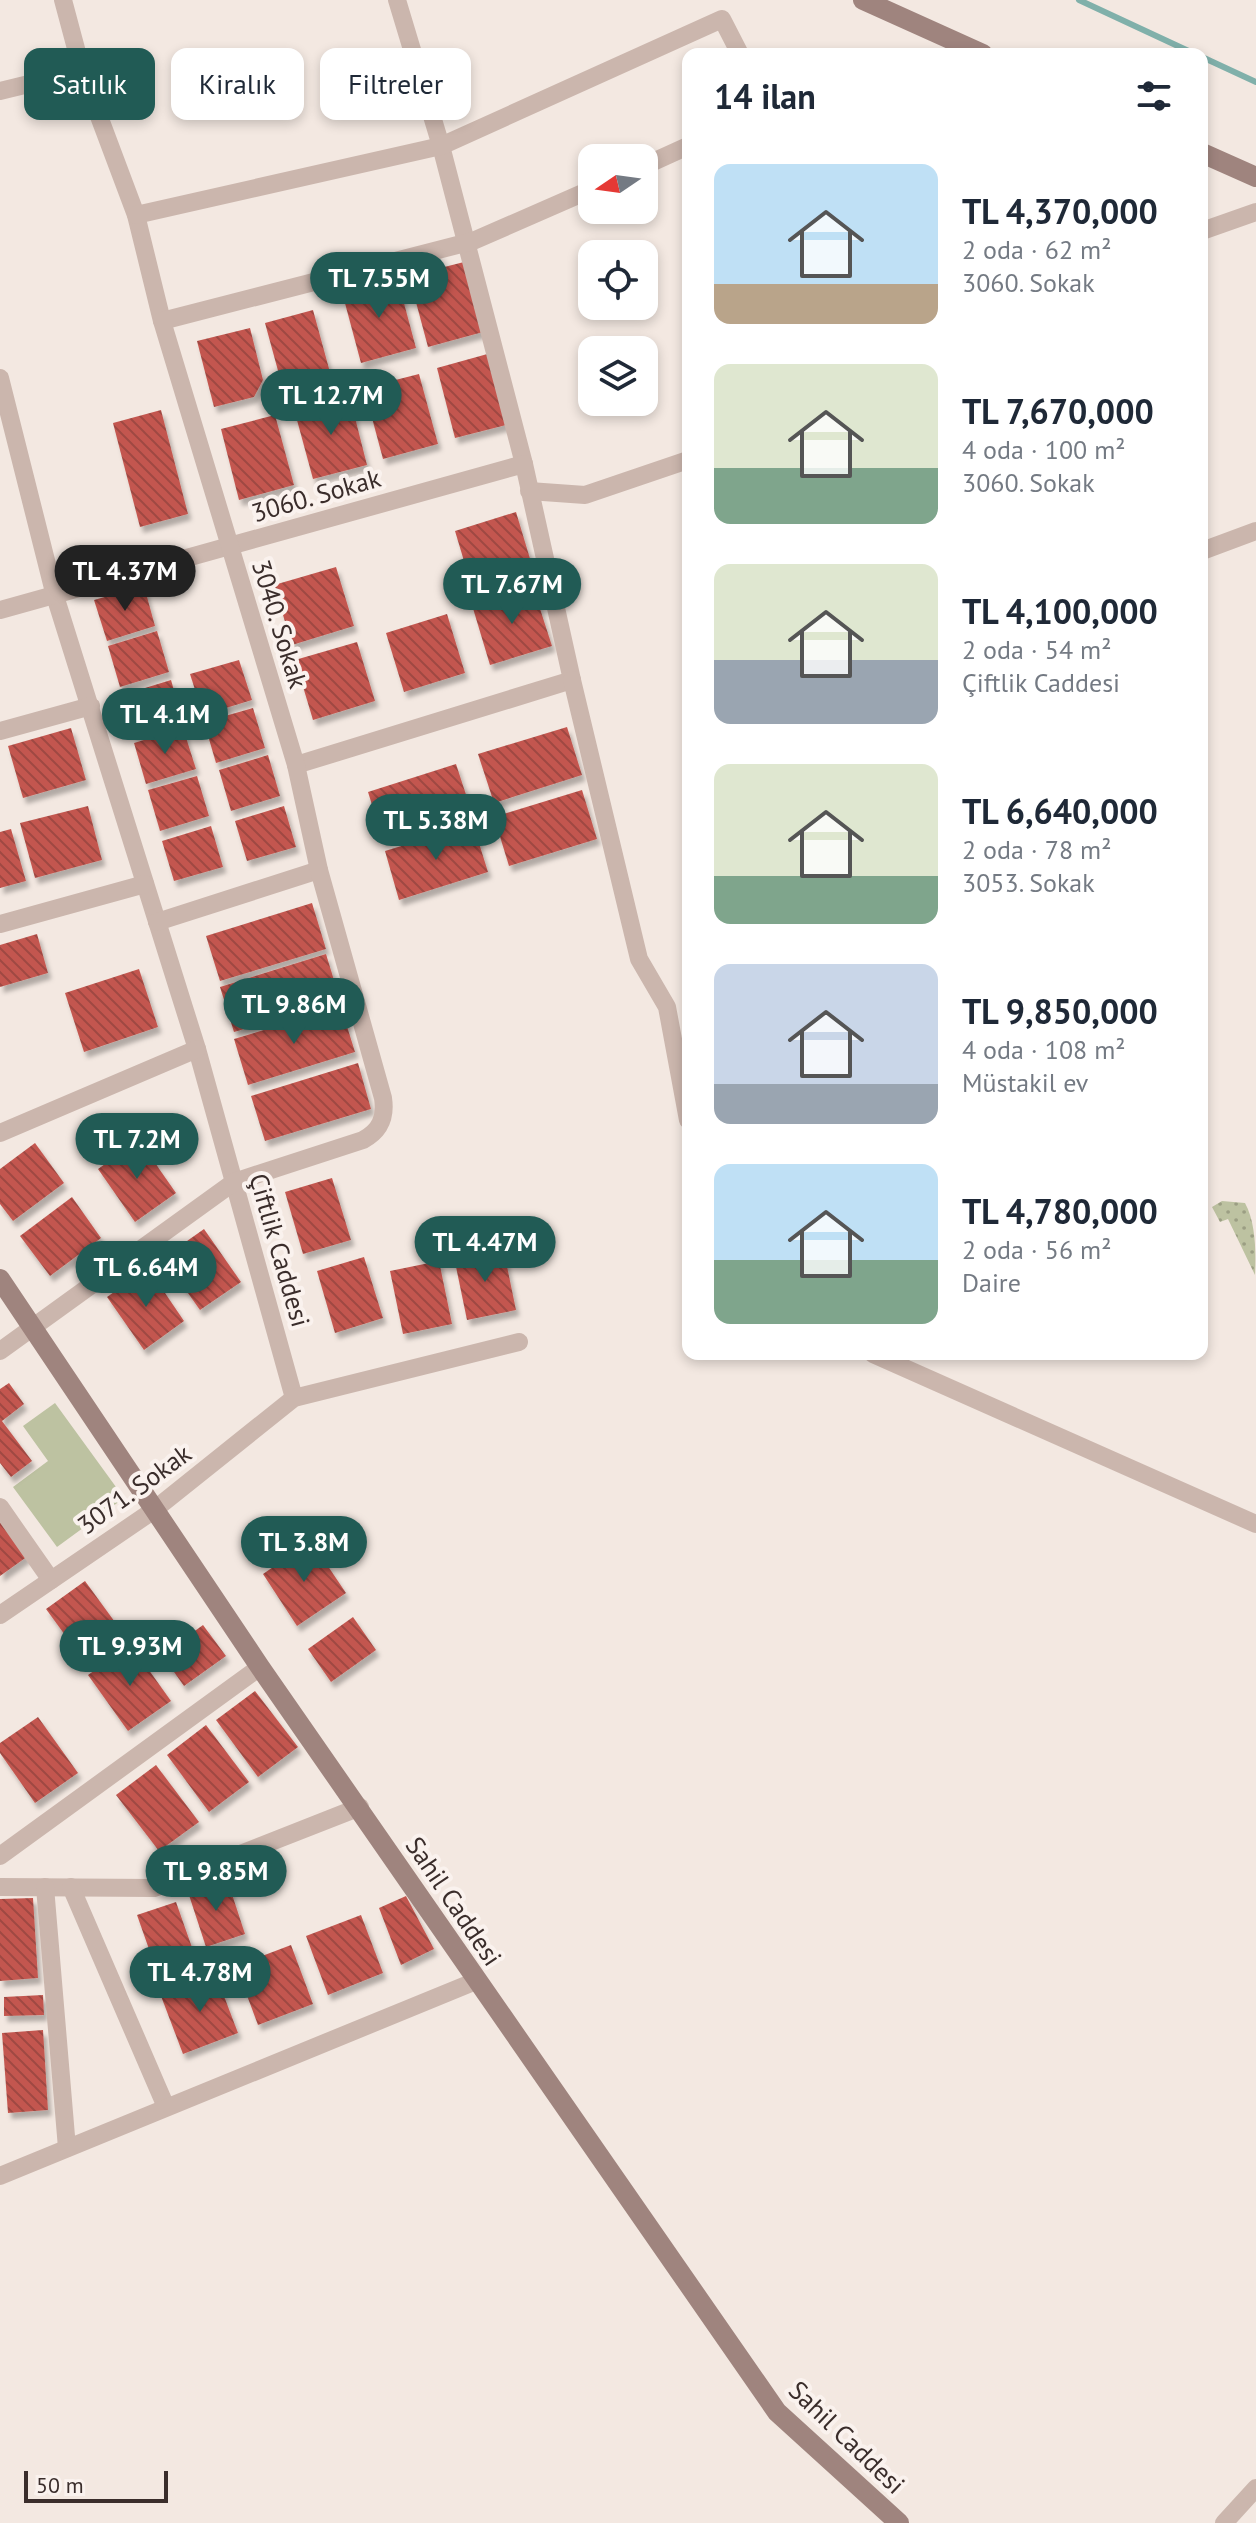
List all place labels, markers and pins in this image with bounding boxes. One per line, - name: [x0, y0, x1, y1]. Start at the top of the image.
- pin: TL 7.55M: [296, 252, 462, 320]
- pin: TL 12.7M: [248, 369, 414, 437]
- pin: TL 4.37M: [42, 545, 208, 613]
- pin: TL 7.67M: [429, 558, 595, 626]
- pin: TL 4.1M: [91, 688, 239, 756]
- pin: TL 5.38M: [353, 794, 519, 862]
- pin: TL 9.86M: [211, 978, 377, 1046]
- pin: TL 7.2M: [63, 1113, 211, 1181]
- pin: TL 4.47M: [402, 1216, 568, 1284]
- pin: TL 6.64M: [63, 1241, 229, 1309]
- pin: TL 3.8M: [230, 1516, 378, 1584]
- pin: TL 9.93M: [47, 1620, 213, 1688]
- pin: TL 9.85M: [133, 1845, 299, 1913]
- pin: TL 4.78M: [117, 1946, 283, 2014]

